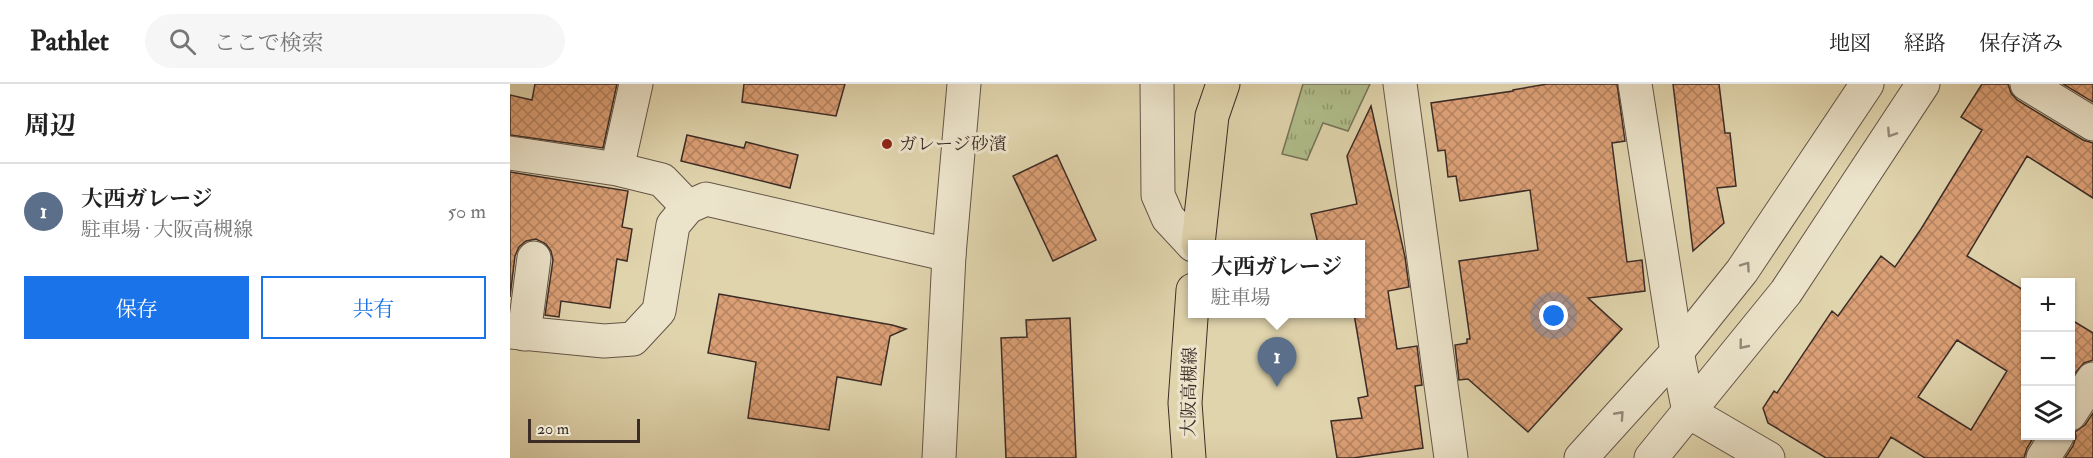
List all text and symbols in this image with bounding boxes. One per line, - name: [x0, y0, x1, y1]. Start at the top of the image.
- search box: [145, 14, 565, 68]
- text: Pathlet: [30, 24, 109, 59]
- icon: search: [166, 25, 199, 58]
- text: ここで検索: [214, 29, 324, 57]
- text: 地図: [1829, 30, 1871, 57]
- text: 経路: [1904, 30, 1946, 57]
- text: 保存済み: [1979, 30, 2063, 57]
- text: 周辺: [24, 110, 76, 142]
- one-way arrow: [1886, 127, 1898, 137]
- place label: ガレージ砂濱: [899, 133, 1007, 156]
- marker: ガレージ砂濱: [880, 137, 894, 151]
- text: 大西ガレージ: [81, 185, 213, 213]
- text: 1: [40, 199, 47, 224]
- text: 50 m: [447, 199, 486, 224]
- text: 駐車場 · 大阪高槻線: [81, 217, 253, 242]
- popup: [1188, 240, 1365, 318]
- text: 大西ガレージ: [1211, 253, 1342, 281]
- one-way arrow: [1739, 261, 1750, 272]
- button: 保存: [24, 276, 249, 339]
- button: 共有: [261, 276, 486, 339]
- map controls: [2021, 278, 2075, 440]
- button: +: [2021, 278, 2075, 332]
- text: 駐車場: [1211, 285, 1271, 310]
- your location: [1539, 301, 1568, 330]
- button: −: [2021, 332, 2075, 386]
- pin: 1: [1258, 338, 1296, 387]
- one-way arrow: [1740, 338, 1751, 349]
- street label: 大阪高槻線: [1177, 347, 1202, 437]
- button: layers: [2021, 386, 2075, 440]
- one-way arrow: [1613, 411, 1624, 422]
- scale bar: [528, 416, 640, 444]
- text: 20 m: [537, 419, 569, 439]

